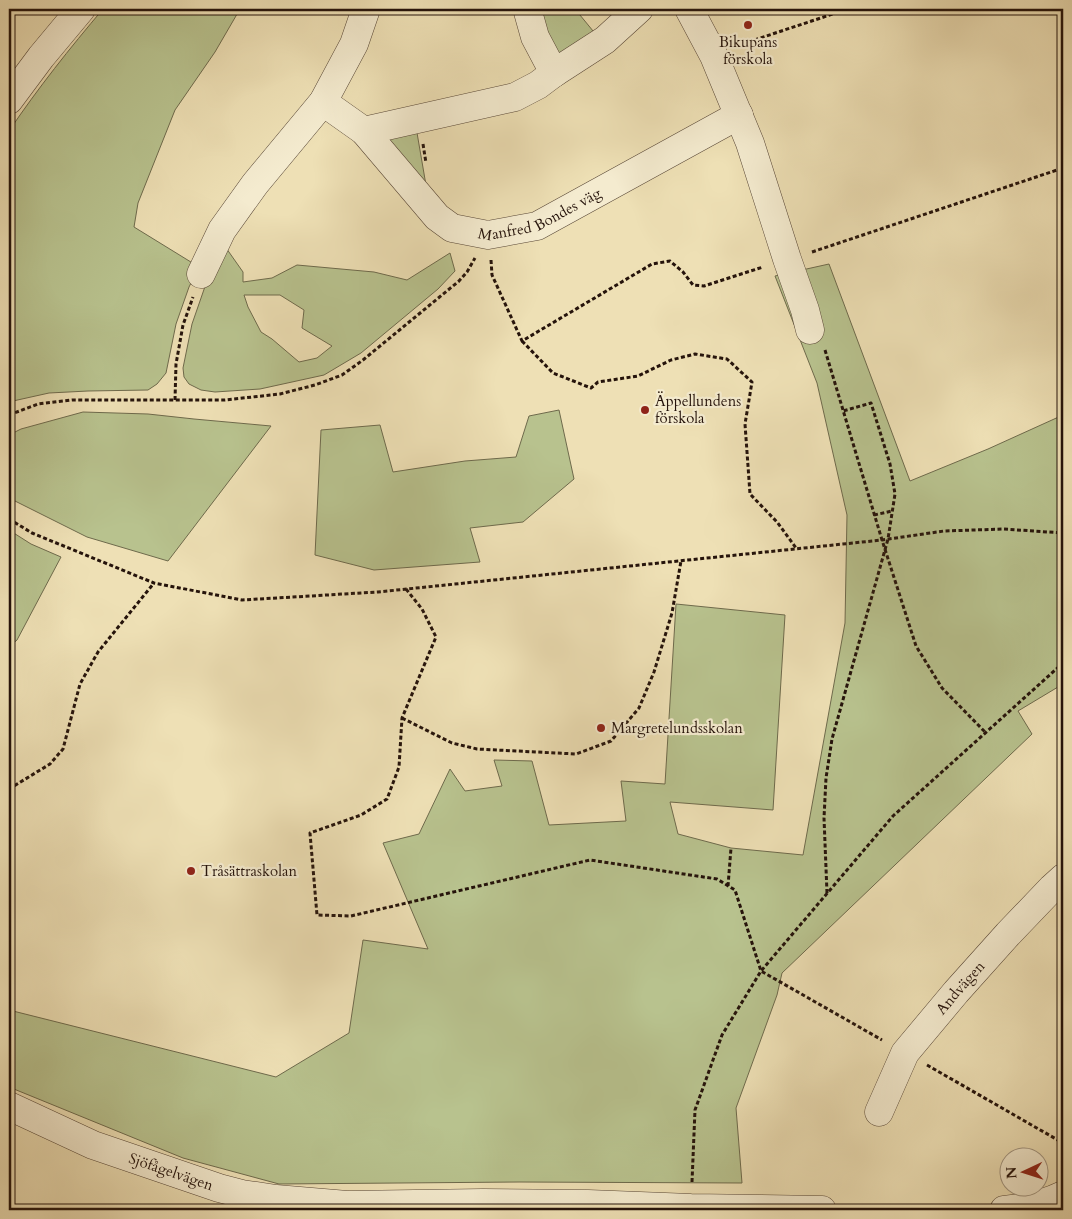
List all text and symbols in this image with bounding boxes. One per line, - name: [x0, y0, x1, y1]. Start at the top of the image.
- marker: Bikupans förskola: [742, 19, 754, 31]
- place label: Bikupans förskola: [719, 32, 777, 69]
- street label: Manfred Bondes väg: [476, 182, 605, 246]
- place label: Äppellundens förskola: [655, 391, 741, 428]
- marker: Äppellundens förskola: [639, 404, 651, 416]
- place label: Margretelundsskolan: [611, 718, 743, 738]
- marker: Margretelundsskolan: [595, 722, 607, 734]
- place label: Tråsättraskolan: [201, 861, 297, 881]
- marker: Tråsättraskolan: [185, 865, 197, 877]
- street label: Andvägen: [931, 956, 990, 1019]
- north arrow: [1000, 1146, 1050, 1196]
- street label: Sjöfågelvägen: [126, 1148, 216, 1195]
- text: N: [1002, 1166, 1021, 1180]

